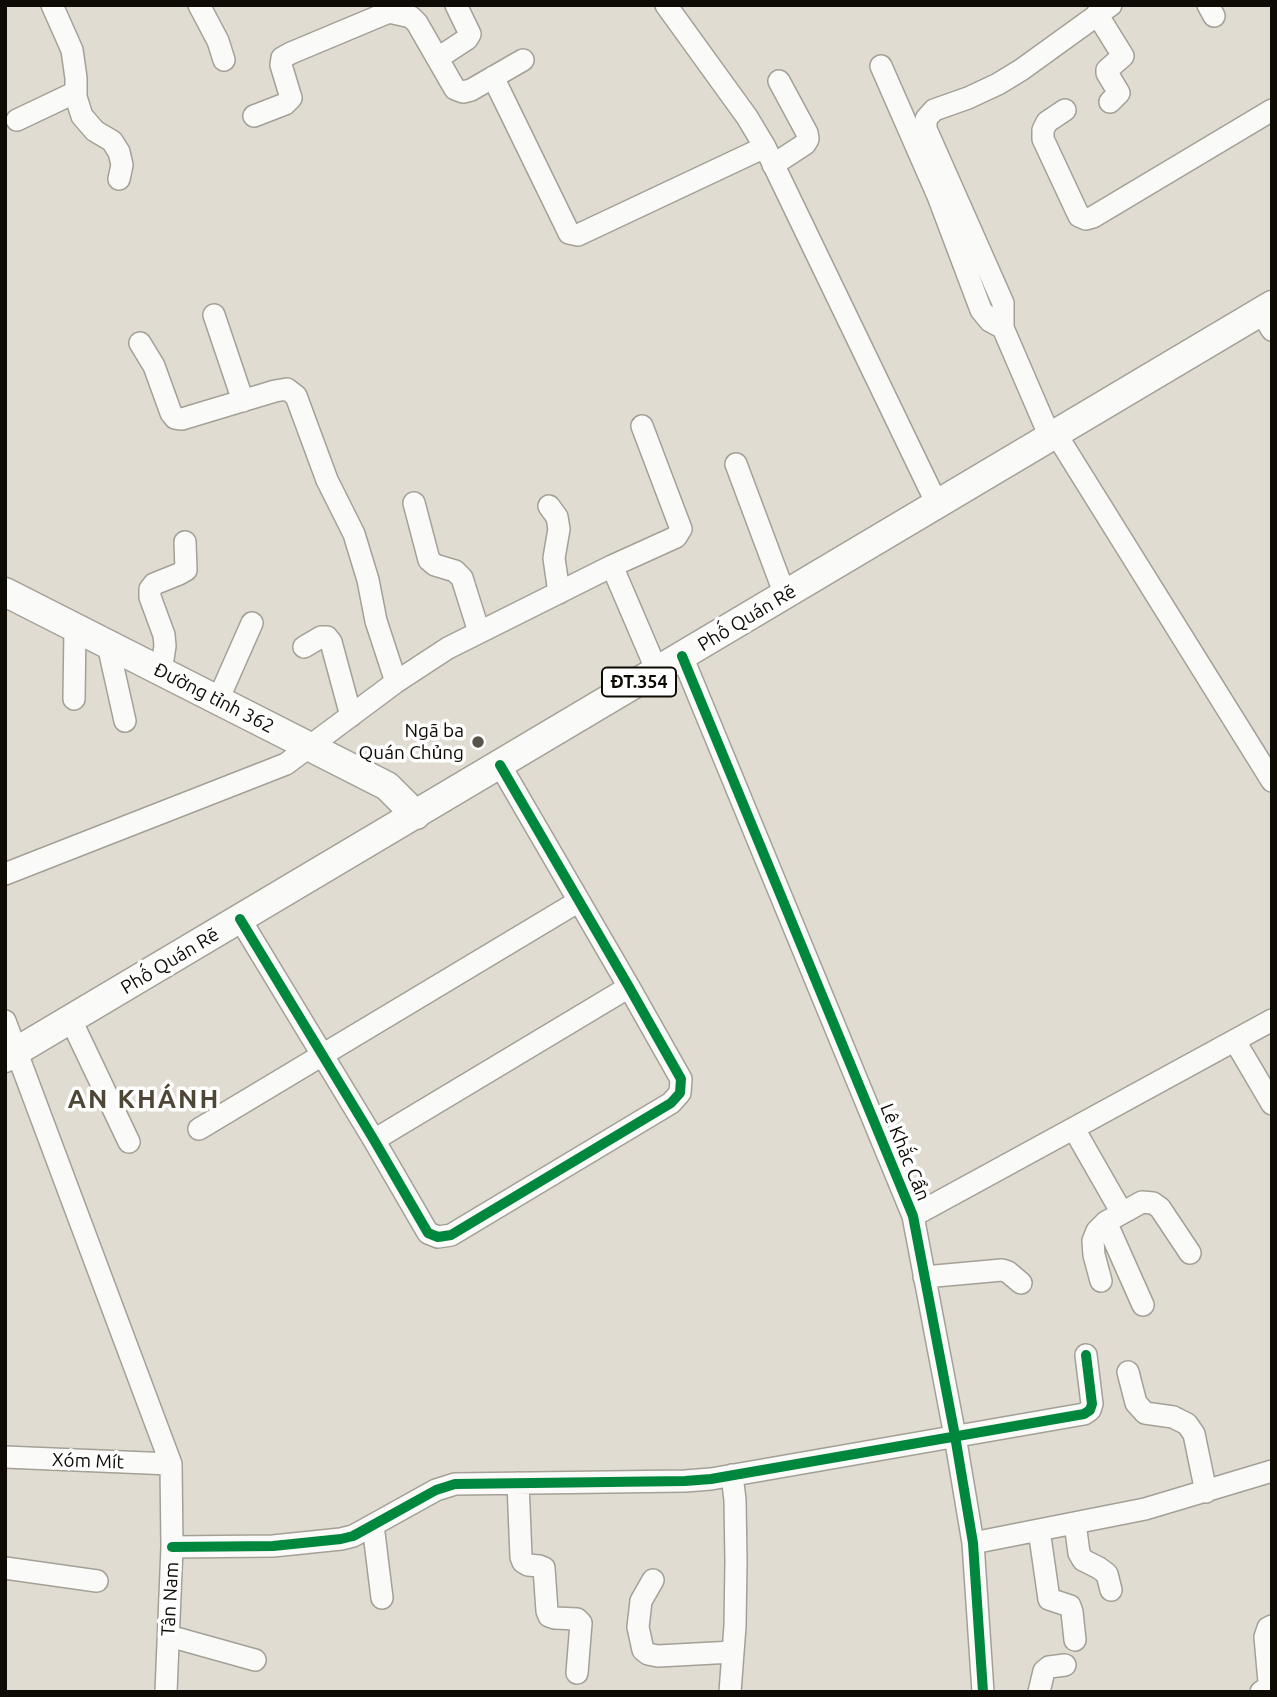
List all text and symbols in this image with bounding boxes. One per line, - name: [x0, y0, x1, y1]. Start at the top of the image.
- street label: Phố Quán Rẽ: [694, 580, 800, 656]
- street label: Đường tỉnh 362: [150, 658, 278, 738]
- road number: ĐT.354: [602, 668, 676, 696]
- place label: Ngã ba Quán Chủng: [359, 720, 464, 764]
- marker: Ngã ba Quán Chủng: [470, 734, 486, 750]
- street label: Phố Quán Rẽ: [117, 923, 223, 999]
- district label: AN KHÁNH: [69, 1083, 219, 1115]
- street label: Lê Khắc Cẩn: [875, 1100, 935, 1204]
- street label: Xóm Mít: [52, 1448, 124, 1474]
- street label: Tân Nam: [157, 1561, 183, 1637]

